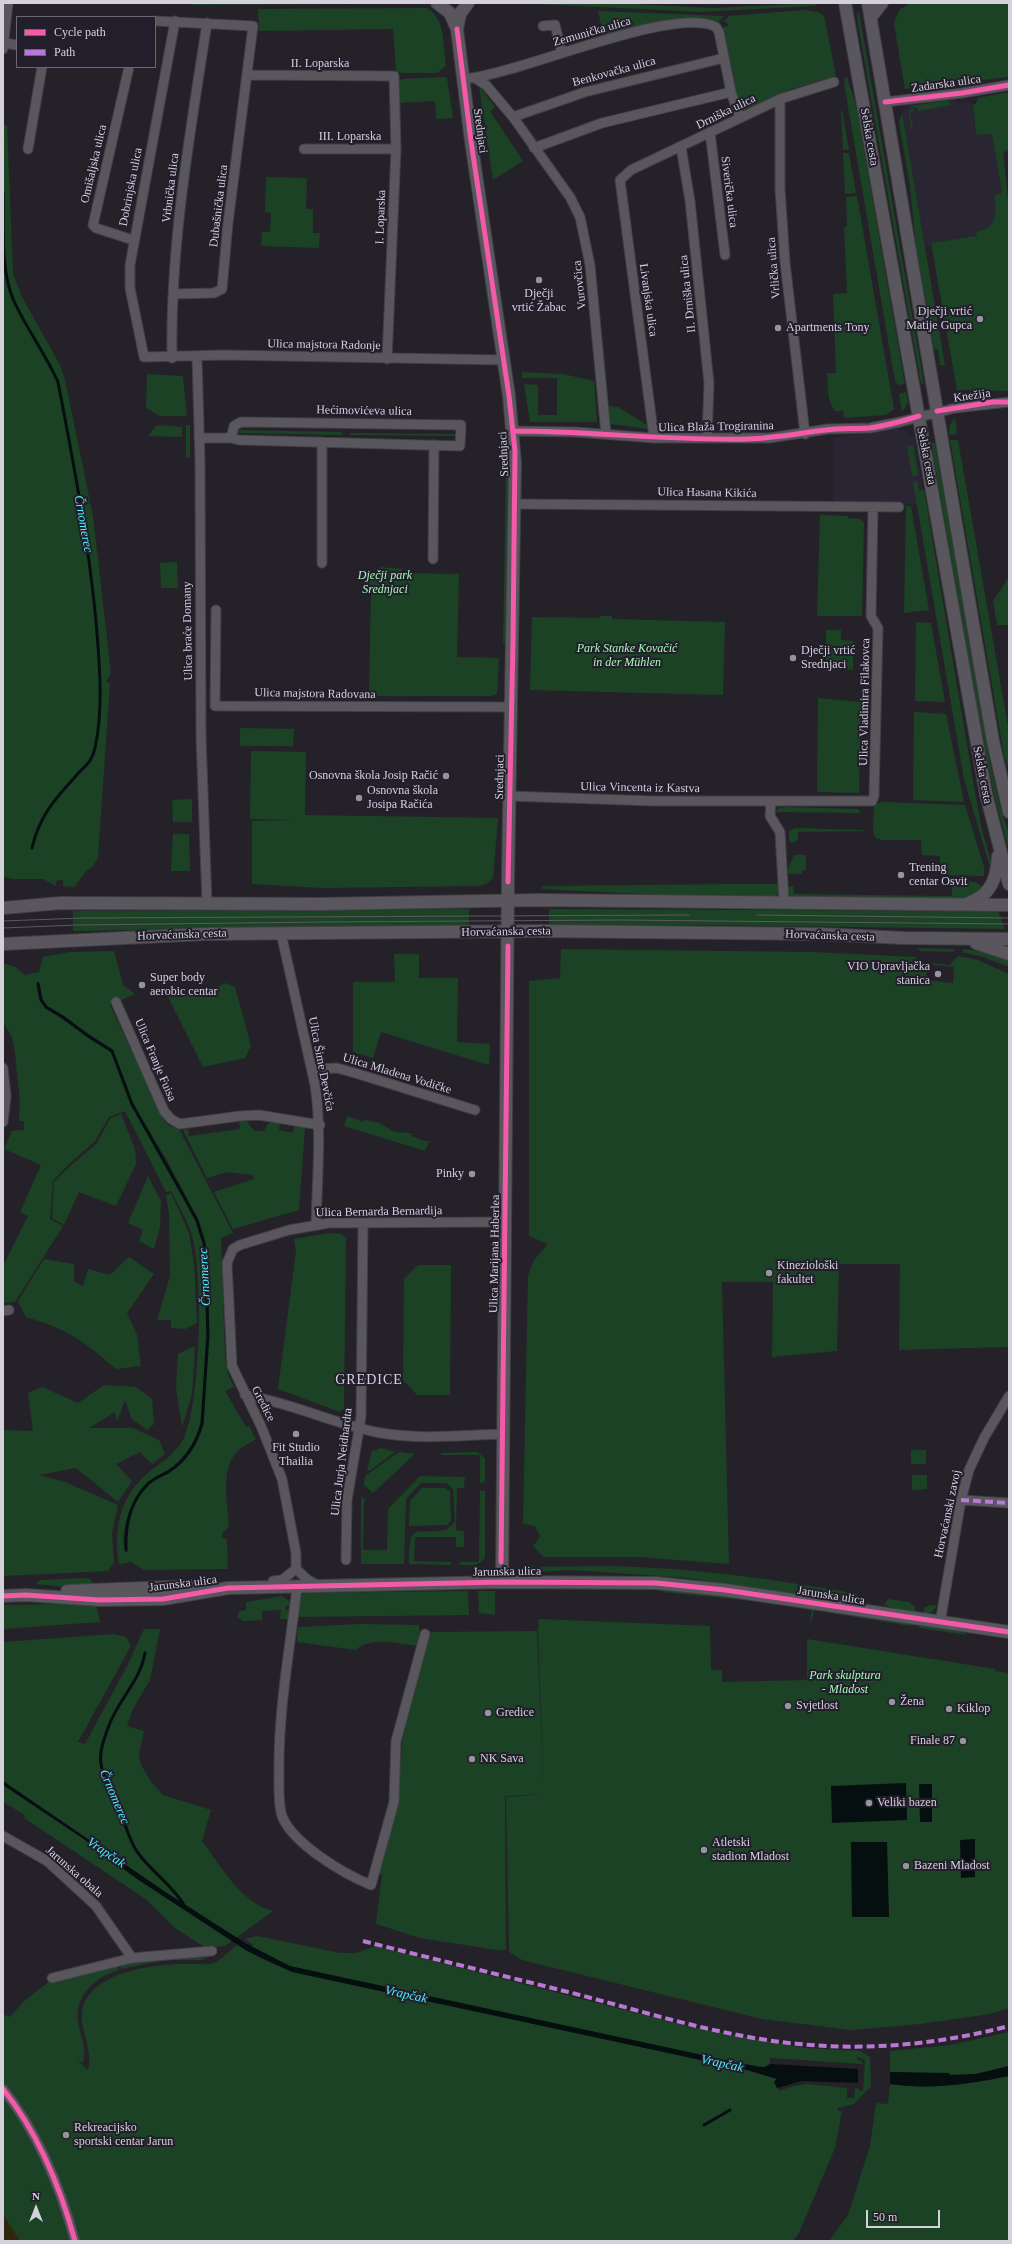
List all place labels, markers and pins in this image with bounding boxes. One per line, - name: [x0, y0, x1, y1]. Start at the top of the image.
- marker: Dječji vrtić Žabac: [534, 275, 544, 285]
- place label: Dječji vrtić Žabac: [512, 287, 566, 315]
- place label: Dječji vrtić Matije Gupca: [906, 305, 972, 333]
- marker: Dječji vrtić Matije Gupca: [975, 314, 985, 324]
- place label: Apartments Tony: [786, 321, 869, 335]
- marker: Apartments Tony: [773, 323, 783, 333]
- place label: Dječji vrtić Srednjaci: [801, 644, 855, 672]
- marker: Dječji vrtić Srednjaci: [788, 653, 798, 663]
- place label: Osnovna škola Josip Račić: [309, 769, 438, 783]
- marker: Osnovna škola Josip Račić: [441, 771, 451, 781]
- place label: Osnovna škola Josipa Račića: [367, 784, 438, 812]
- marker: Osnovna škola Josipa Račića: [354, 793, 364, 803]
- place label: Trening centar Osvit: [909, 861, 967, 889]
- marker: Trening centar Osvit: [896, 870, 906, 880]
- place label: VIO Upravljačka stanica: [847, 960, 930, 988]
- marker: VIO Upravljačka stanica: [933, 969, 943, 979]
- place label: Super body aerobic centar: [150, 971, 218, 999]
- marker: Super body aerobic centar: [137, 980, 147, 990]
- place label: Pinky: [436, 1167, 464, 1181]
- marker: Pinky: [467, 1169, 477, 1179]
- place label: Kineziološki fakultet: [777, 1259, 838, 1287]
- marker: Kineziološki fakultet: [764, 1268, 774, 1278]
- marker: Fit Studio Thailia: [291, 1429, 301, 1439]
- place label: Fit Studio Thailia: [272, 1441, 320, 1469]
- place label: Žena: [900, 1695, 924, 1709]
- marker: Žena: [887, 1697, 897, 1707]
- place label: Svjetlost: [796, 1699, 838, 1713]
- marker: Svjetlost: [783, 1701, 793, 1711]
- place label: Kiklop: [957, 1702, 990, 1716]
- marker: Kiklop: [944, 1704, 954, 1714]
- place label: Gredice: [496, 1706, 534, 1720]
- marker: Gredice: [483, 1708, 493, 1718]
- place label: Finale 87: [910, 1734, 955, 1748]
- marker: Finale 87: [958, 1736, 968, 1746]
- place label: NK Sava: [480, 1752, 524, 1766]
- marker: NK Sava: [467, 1754, 477, 1764]
- place label: Veliki bazen: [877, 1796, 937, 1810]
- marker: Veliki bazen: [864, 1798, 874, 1808]
- place label: Atletski stadion Mladost: [712, 1836, 789, 1864]
- marker: Atletski stadion Mladost: [699, 1845, 709, 1855]
- place label: Bazeni Mladost: [914, 1859, 990, 1873]
- marker: Bazeni Mladost: [901, 1861, 911, 1871]
- place label: Rekreacijsko sportski centar Jarun: [74, 2121, 173, 2149]
- marker: Rekreacijsko sportski centar Jarun: [61, 2130, 71, 2140]

